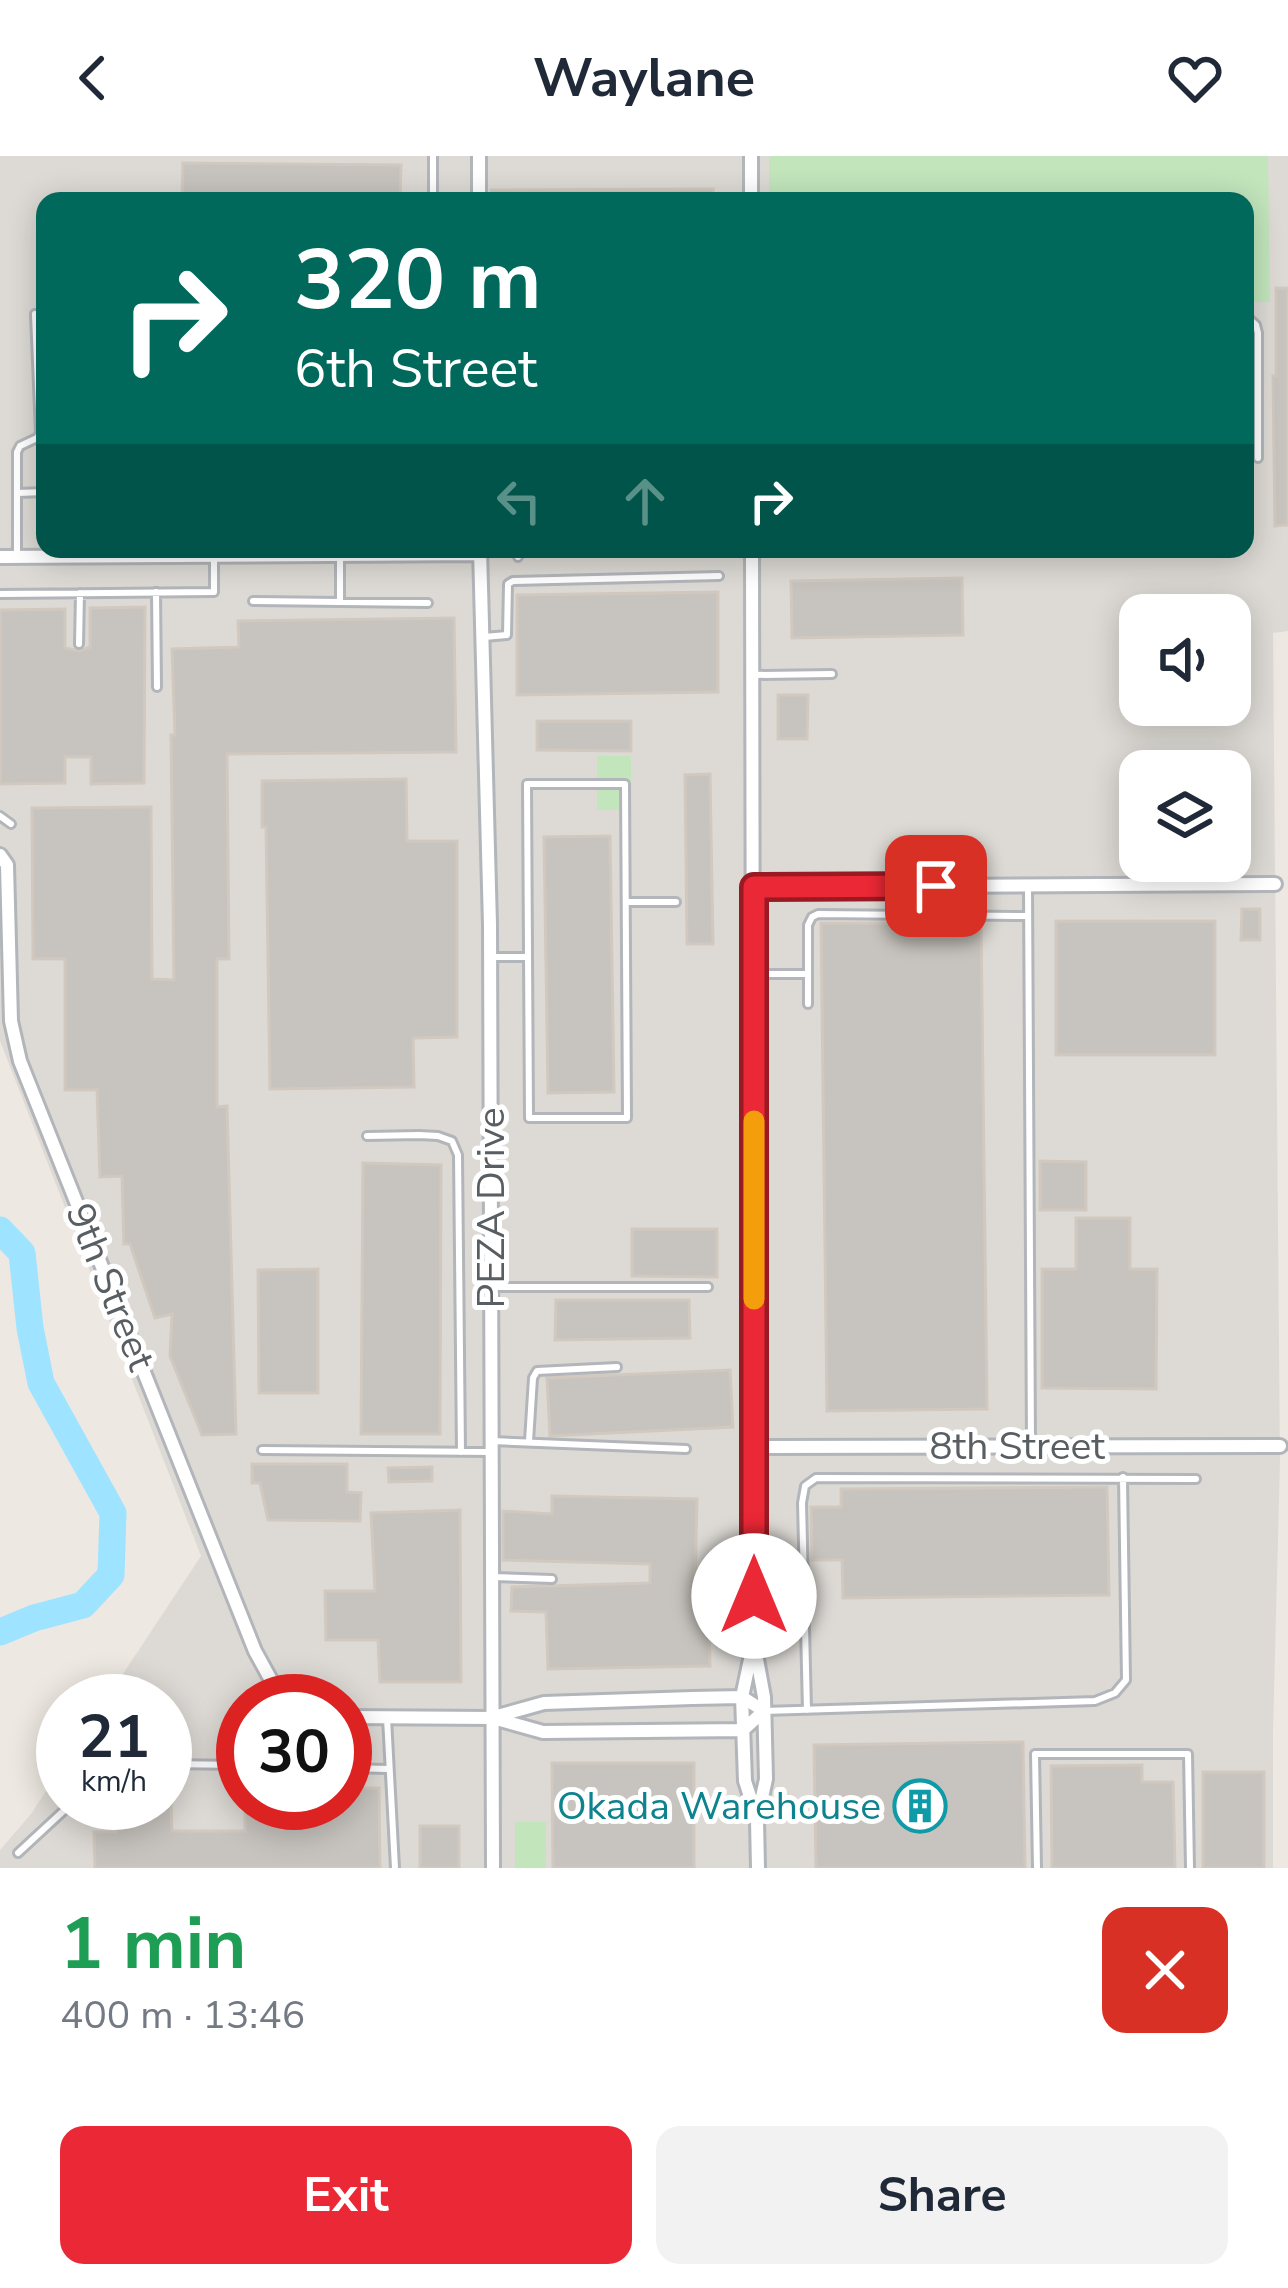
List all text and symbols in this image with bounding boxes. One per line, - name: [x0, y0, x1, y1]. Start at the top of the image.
- text: Waylane: [533, 41, 755, 115]
- icon: back: [60, 45, 126, 111]
- icon: heart: [1162, 45, 1228, 111]
- text: 320 m: [294, 223, 542, 338]
- icon: right: [96, 240, 252, 396]
- text: 6th Street: [294, 332, 537, 406]
- icon: left: [486, 468, 552, 534]
- icon: ahead: [612, 468, 678, 534]
- icon: right: [738, 468, 804, 534]
- map controls: [1119, 594, 1251, 882]
- button: sound: [1119, 594, 1251, 726]
- button: layers: [1119, 750, 1251, 882]
- pin: [885, 835, 987, 937]
- icon: arrive: [903, 853, 969, 919]
- street label: PEZA Drive: [465, 1108, 518, 1308]
- street label: 9th Street: [53, 1196, 168, 1379]
- street label: 8th Street: [929, 1420, 1105, 1473]
- position arrow: [691, 1533, 817, 1659]
- speed limit sign: 30: [216, 1674, 372, 1830]
- text: 21: [78, 1696, 150, 1778]
- text: km/h: [81, 1761, 147, 1802]
- building icon: Okada Warehouse: [892, 1778, 948, 1834]
- place label: Okada Warehouse: [557, 1780, 881, 1833]
- text: 1 min: [60, 1895, 246, 1993]
- button: close: [1102, 1907, 1228, 2033]
- text: 400 m · 13:46: [60, 1989, 305, 2042]
- button: Exit: [60, 2126, 632, 2264]
- button: Share: [656, 2126, 1228, 2264]

